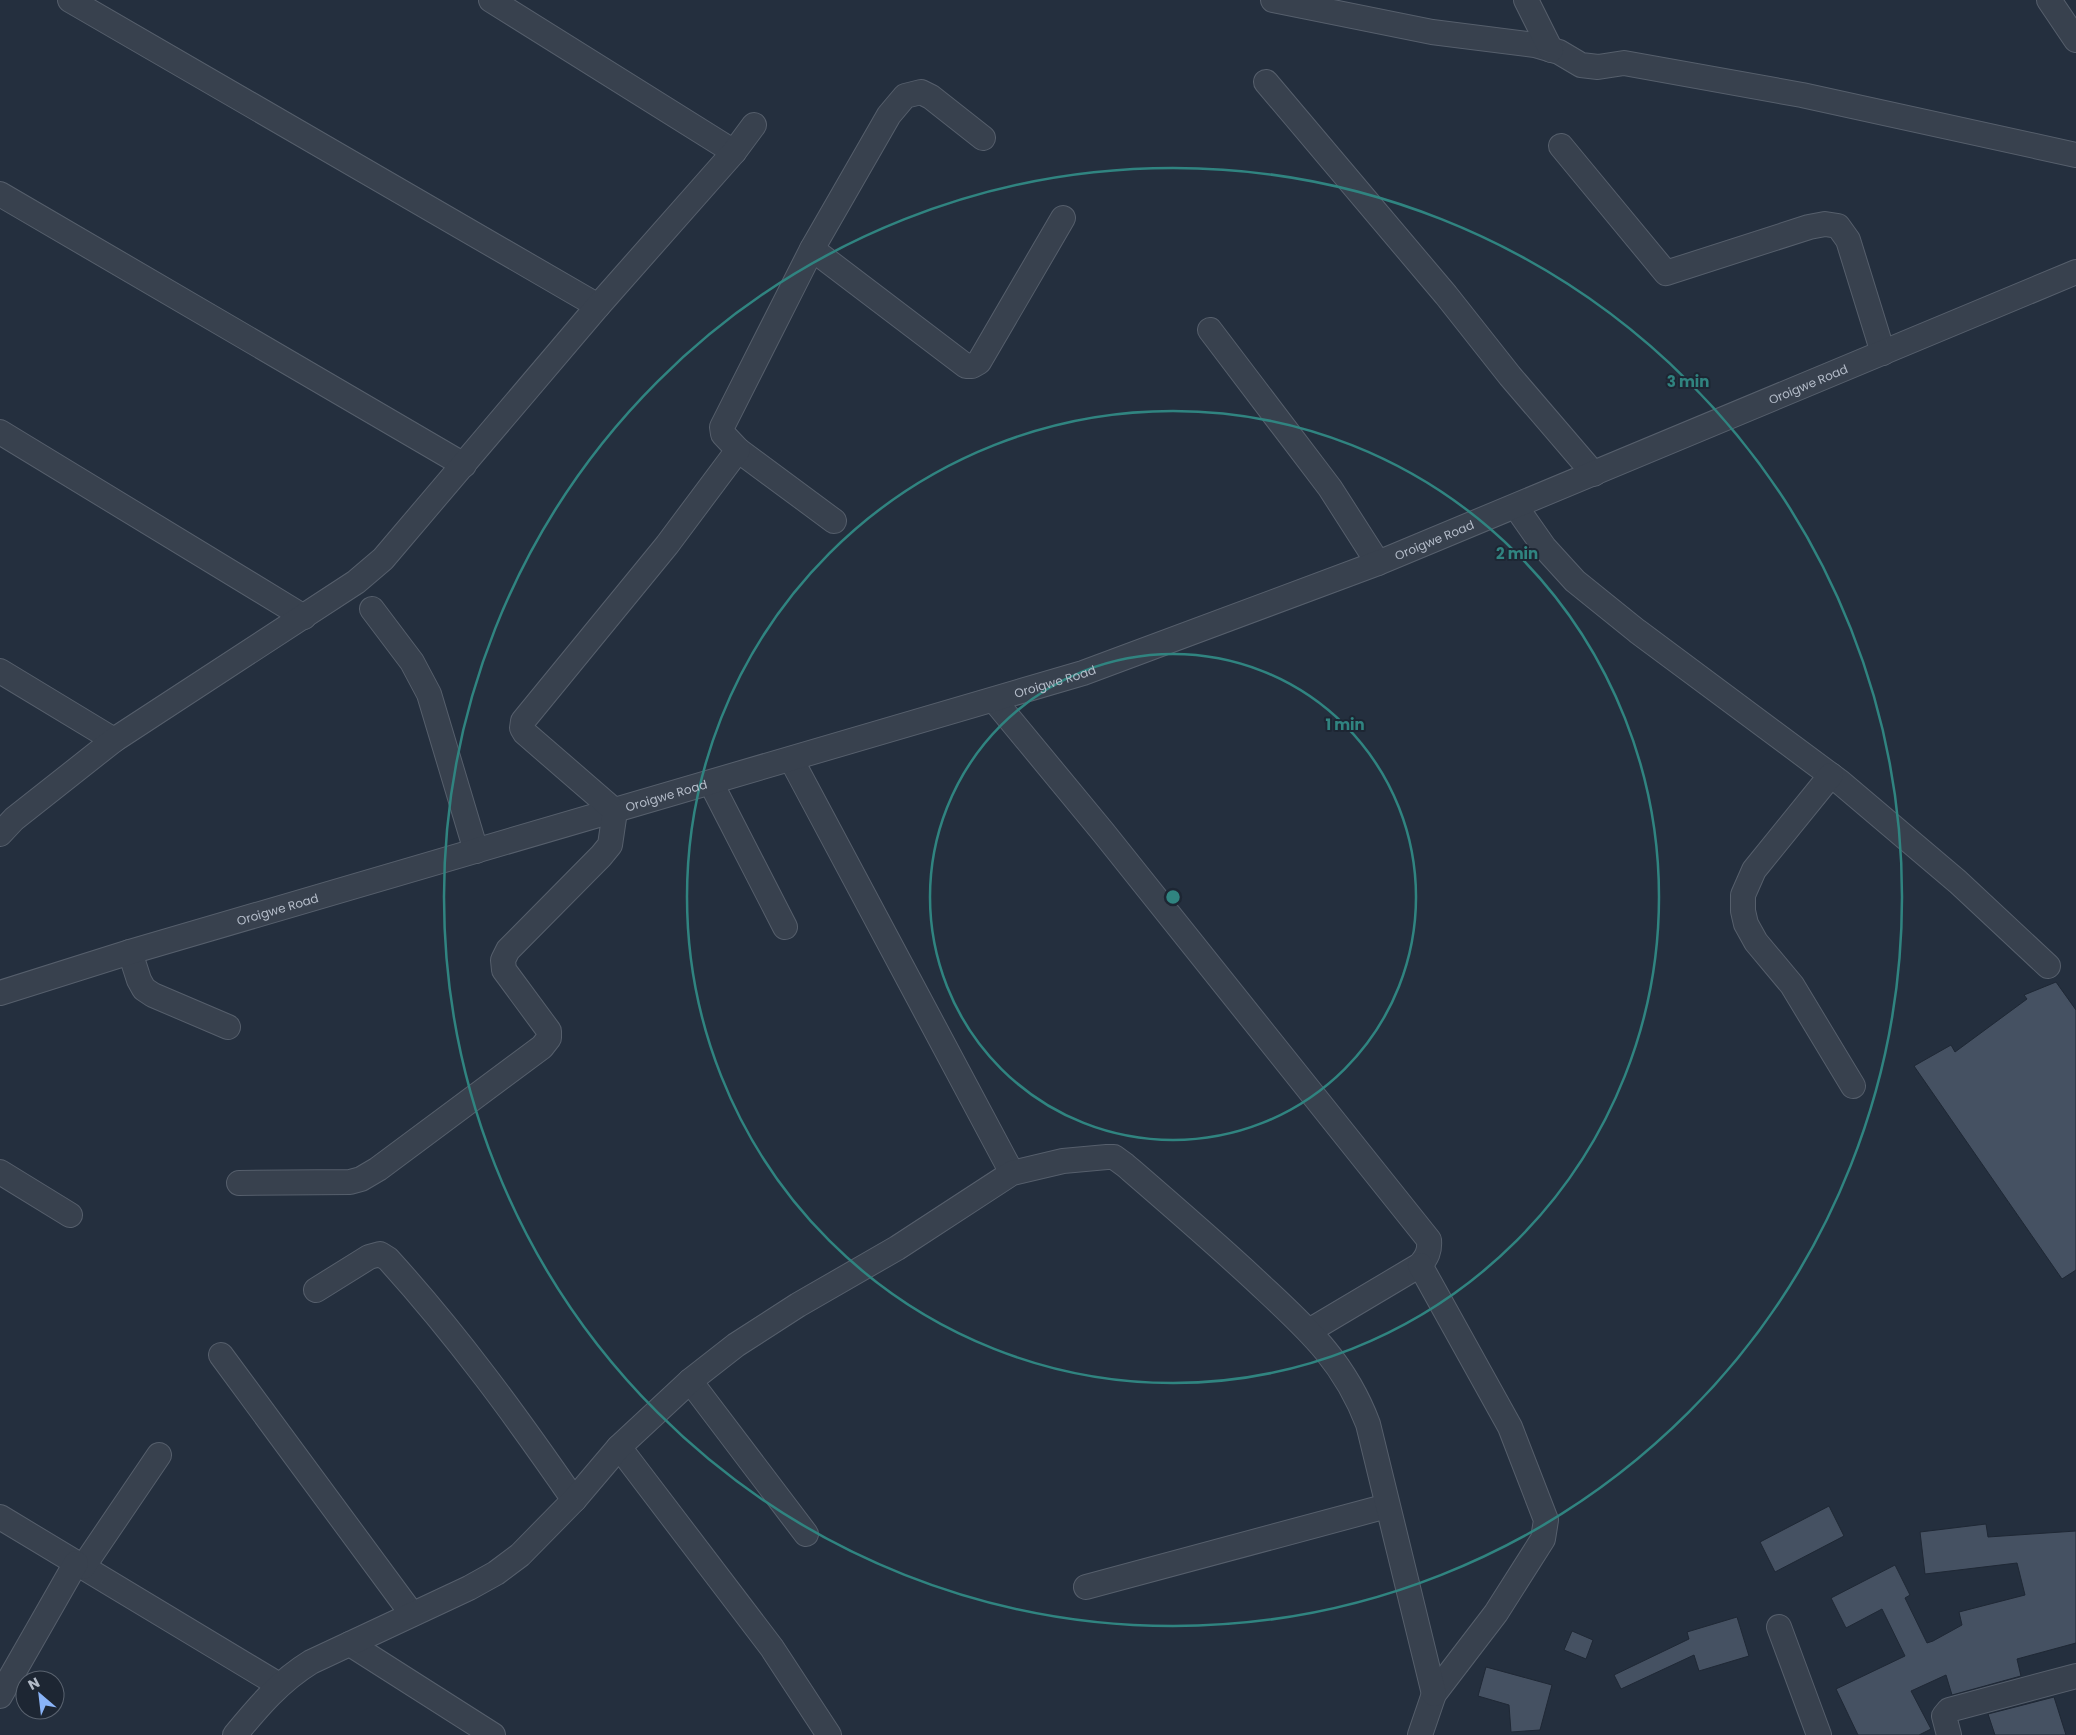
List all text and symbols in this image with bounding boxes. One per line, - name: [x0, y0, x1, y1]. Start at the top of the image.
- street label: Oroigwe Road: [1766, 360, 1850, 408]
- text: 3 min: [1667, 371, 1709, 392]
- street label: Oroigwe Road: [1392, 515, 1476, 564]
- text: 2 min: [1496, 543, 1538, 564]
- street label: Oroigwe Road: [1012, 661, 1098, 701]
- text: 1 min: [1325, 714, 1365, 735]
- street label: Oroigwe Road: [623, 775, 709, 815]
- centre of rings: [1164, 888, 1182, 906]
- street label: Oroigwe Road: [235, 889, 320, 929]
- north arrow: [15, 1670, 65, 1720]
- text: N: [25, 1672, 43, 1695]

